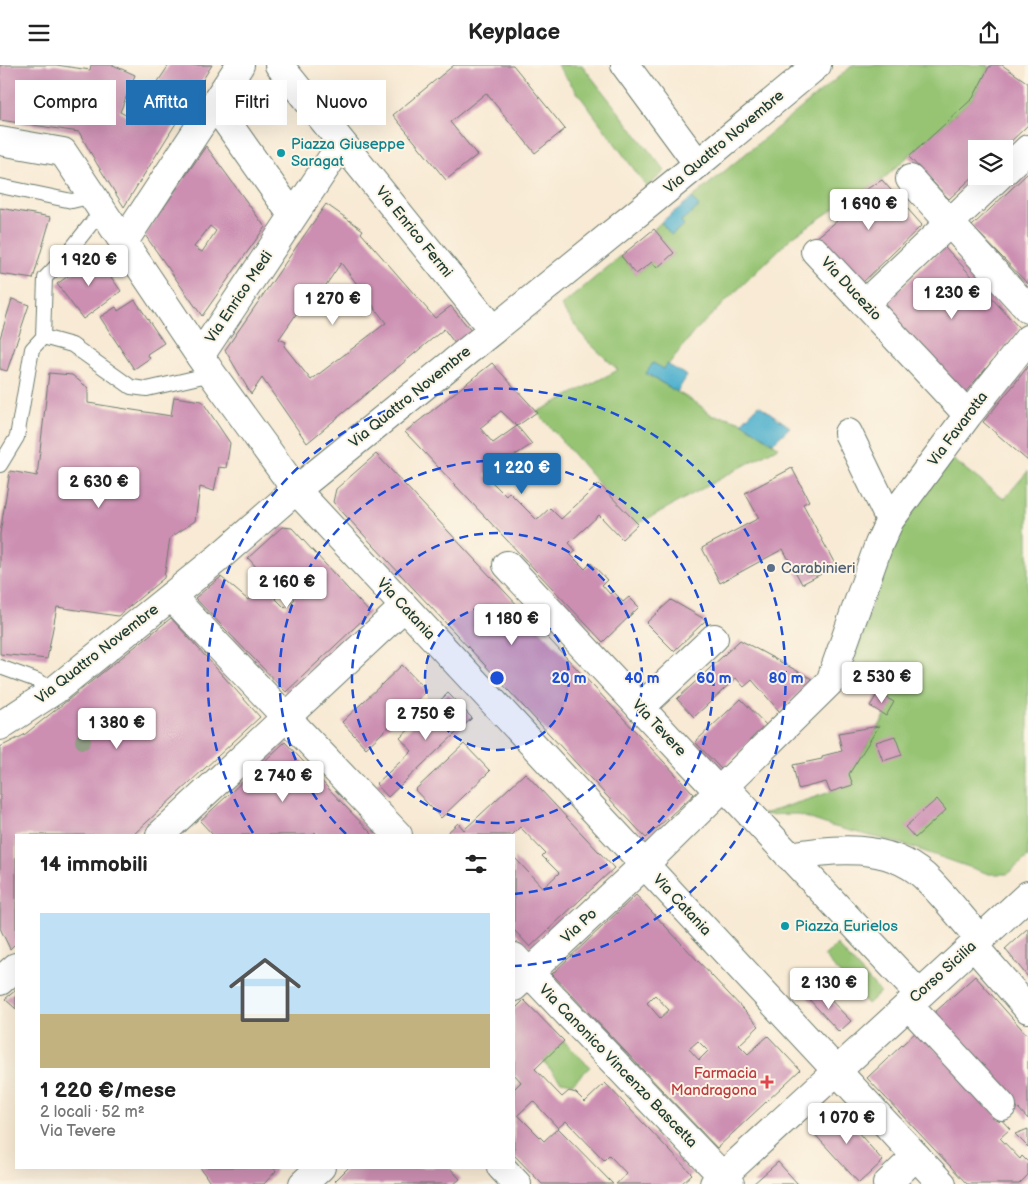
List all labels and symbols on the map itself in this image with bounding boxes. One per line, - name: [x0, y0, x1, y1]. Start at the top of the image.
- street label: Via Quattro Novembre: [660, 86, 788, 198]
- place label: Piazza Giuseppe Saragat: [291, 135, 405, 171]
- marker: Piazza Giuseppe Saragat: [275, 147, 287, 159]
- street label: Via Enrico Fermi: [371, 183, 457, 281]
- pin: 1 690 €: [823, 189, 915, 231]
- pin: 1 920 €: [43, 245, 135, 287]
- street label: Via Enrico Medi: [201, 247, 277, 347]
- street label: Via Ducezio: [817, 253, 885, 325]
- pin: 1 230 €: [906, 277, 998, 320]
- pin: 1 270 €: [287, 283, 379, 326]
- street label: Via Quattro Novembre: [345, 342, 475, 452]
- street label: Via Favarotta: [924, 388, 992, 470]
- pin: 1 220 €: [476, 453, 568, 495]
- pin: 2 630 €: [53, 467, 145, 509]
- place label: Carabinieri: [781, 559, 856, 578]
- marker: Carabinieri: [765, 562, 777, 574]
- pin: 2 160 €: [241, 567, 333, 609]
- street label: Via Catania: [373, 574, 439, 644]
- street label: Via Quattro Novembre: [32, 600, 163, 708]
- pin: 1 180 €: [466, 603, 558, 646]
- pin: 2 530 €: [836, 661, 928, 704]
- centre of rings: [488, 669, 506, 687]
- text: 20 m: [552, 669, 587, 688]
- text: 40 m: [624, 669, 660, 688]
- text: 60 m: [696, 669, 732, 688]
- text: 80 m: [768, 669, 804, 688]
- street label: Via Tevere: [628, 696, 690, 761]
- pin: 2 750 €: [380, 699, 472, 741]
- pin: 1 380 €: [71, 707, 163, 750]
- pin: 2 740 €: [237, 761, 329, 803]
- street label: Via Catania: [649, 870, 715, 940]
- street label: Via Po: [557, 904, 601, 948]
- place label: Piazza Eurielos: [795, 917, 899, 936]
- marker: Piazza Eurielos: [779, 920, 791, 932]
- street label: Corso Sicilia: [906, 937, 980, 1007]
- pin: 2 130 €: [783, 967, 875, 1010]
- street label: Via Canonico Vincenzo Bascetta: [535, 980, 701, 1152]
- place label: Farmacia Mandragona: [671, 1064, 757, 1100]
- marker: Farmacia Mandragona: [761, 1076, 773, 1088]
- pin: 1 070 €: [801, 1103, 893, 1145]

